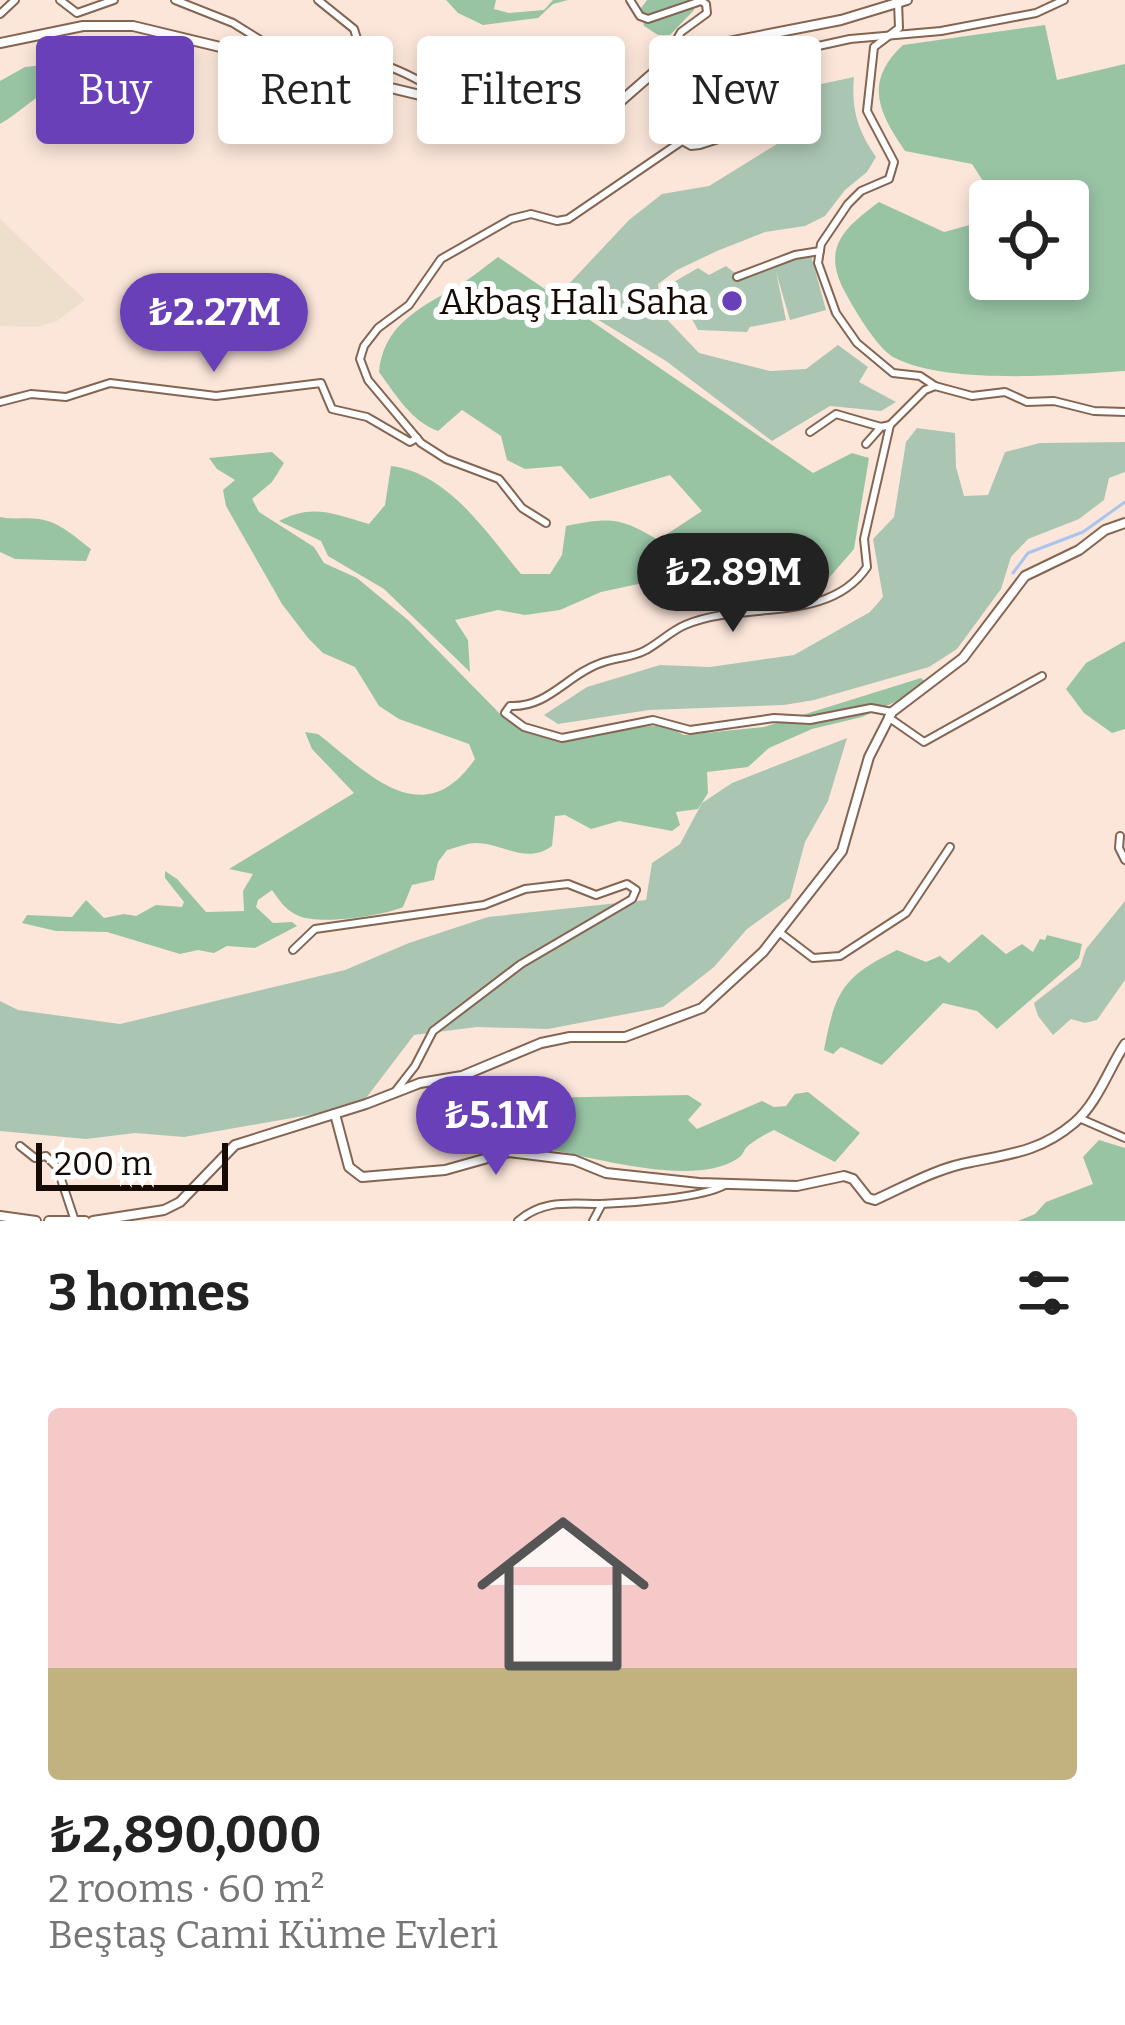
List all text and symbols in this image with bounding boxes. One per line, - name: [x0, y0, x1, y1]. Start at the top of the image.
- chip: Buy: [36, 36, 194, 144]
- chip: Rent: [218, 36, 393, 144]
- chip: Filters: [417, 36, 625, 144]
- chip: New: [649, 36, 821, 144]
- map controls: [969, 180, 1089, 300]
- button: locate: [969, 180, 1089, 300]
- pin: ₺2.27M: [116, 273, 312, 375]
- place label: Akbaş Halı Saha: [439, 280, 708, 324]
- marker: Akbaş Halı Saha: [719, 288, 745, 314]
- text: ₺2.27M: [147, 289, 281, 335]
- pin: ₺2.89M: [635, 533, 831, 635]
- text: ₺2.89M: [664, 549, 802, 595]
- pin: ₺5.1M: [412, 1076, 580, 1178]
- text: ₺5.1M: [443, 1092, 549, 1138]
- scale bar: [36, 1137, 228, 1190]
- text: 200 m: [54, 1144, 152, 1184]
- icon: filters: [1011, 1260, 1077, 1326]
- text: 3 homes: [48, 1262, 250, 1324]
- icon: home: [455, 1486, 671, 1702]
- text: ₺2,890,000: [48, 1804, 322, 1866]
- text: 2 rooms · 60 m²: [48, 1866, 325, 1912]
- text: Beştaş Cami Küme Evleri: [48, 1912, 498, 1958]

